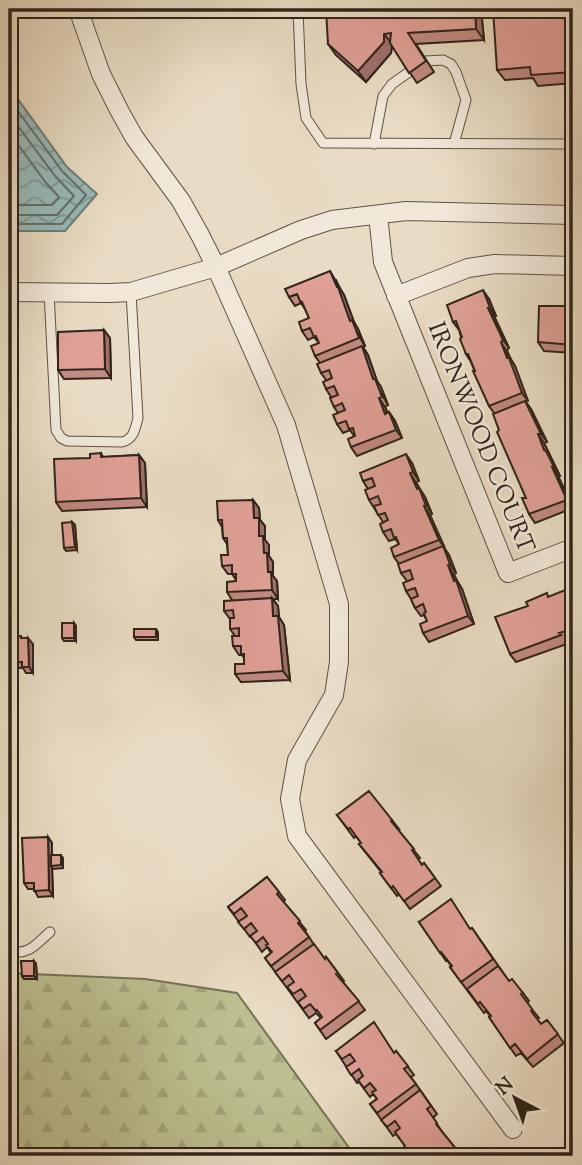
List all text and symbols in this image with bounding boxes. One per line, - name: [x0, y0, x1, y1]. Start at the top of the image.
- street label: IRONWOOD COURT: [418, 317, 542, 559]
- north arrow: [480, 1064, 550, 1134]
- text: N: [491, 1072, 520, 1102]

